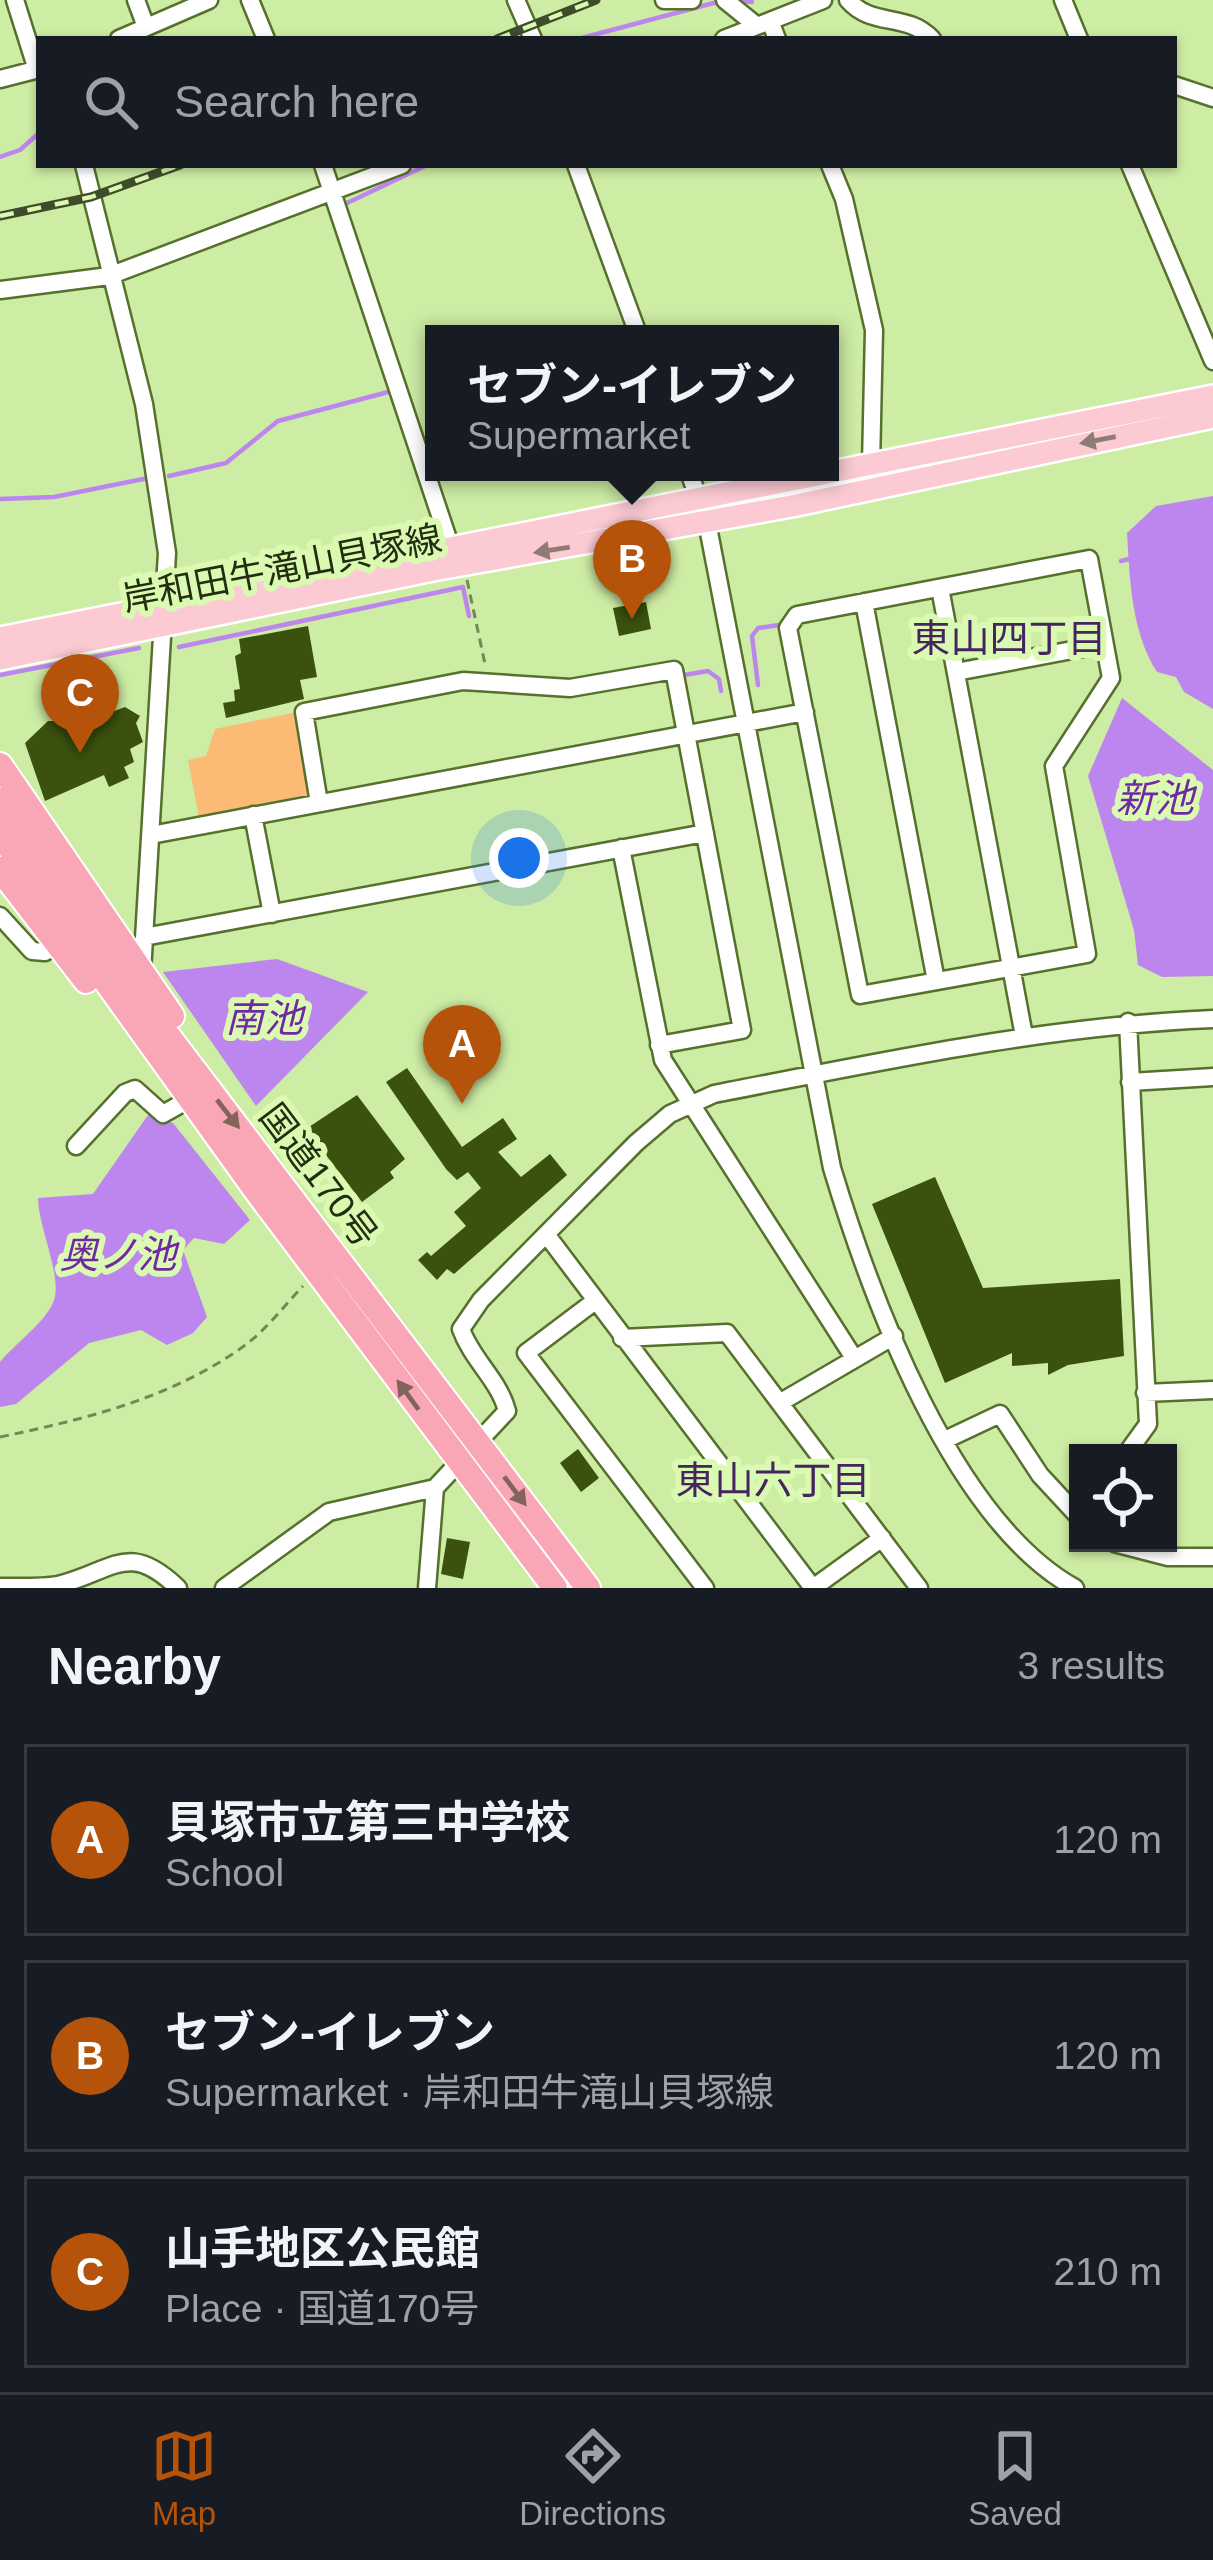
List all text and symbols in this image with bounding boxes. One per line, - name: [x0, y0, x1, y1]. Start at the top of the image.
- search box: [36, 36, 1177, 168]
- icon: search: [78, 69, 144, 135]
- text: Search here: [174, 76, 419, 127]
- popup: [425, 325, 839, 481]
- text: セブン-イレブン: [467, 360, 797, 411]
- text: Supermarket: [467, 414, 690, 457]
- one-way arrow: [1079, 431, 1117, 450]
- street label: 岸和田牛滝山貝塚線: [119, 517, 445, 620]
- pin: B: [593, 520, 671, 619]
- one-way arrow: [532, 542, 570, 560]
- district label: 東山四丁目: [911, 617, 1107, 660]
- pin: C: [41, 654, 119, 753]
- water label: 新池: [1116, 777, 1198, 820]
- your location: [489, 828, 549, 888]
- water label: 南池: [225, 997, 307, 1040]
- pin: A: [423, 1005, 501, 1104]
- street label: 国道170号: [252, 1096, 386, 1255]
- one-way arrow: [215, 1099, 240, 1130]
- water label: 奥ノ池: [59, 1233, 180, 1276]
- one-way arrow: [397, 1379, 421, 1411]
- map controls: [1069, 1444, 1177, 1552]
- button: locate: [1069, 1444, 1177, 1552]
- district label: 東山六丁目: [675, 1459, 871, 1502]
- one-way arrow: [503, 1475, 527, 1507]
- text: Nearby: [48, 1638, 221, 1695]
- text: 3 results: [1018, 1644, 1165, 1687]
- text: 貝塚市立第三中学校: [165, 1797, 570, 1848]
- text: A: [76, 1818, 104, 1861]
- text: 120 m: [1054, 1818, 1162, 1861]
- text: School: [165, 1851, 284, 1894]
- text: セブン-イレブン: [165, 2007, 495, 2058]
- text: B: [76, 2034, 104, 2077]
- text: 120 m: [1054, 2034, 1162, 2077]
- text: Supermarket · 岸和田牛滝山貝塚線: [165, 2071, 774, 2114]
- text: 山手地区公民館: [165, 2223, 480, 2274]
- text: C: [76, 2250, 104, 2293]
- text: 210 m: [1054, 2250, 1162, 2293]
- text: Place · 国道170号: [165, 2287, 479, 2330]
- tab: Map: [151, 2423, 217, 2533]
- tab: Directions: [519, 2423, 666, 2533]
- tab: Saved: [968, 2423, 1062, 2533]

